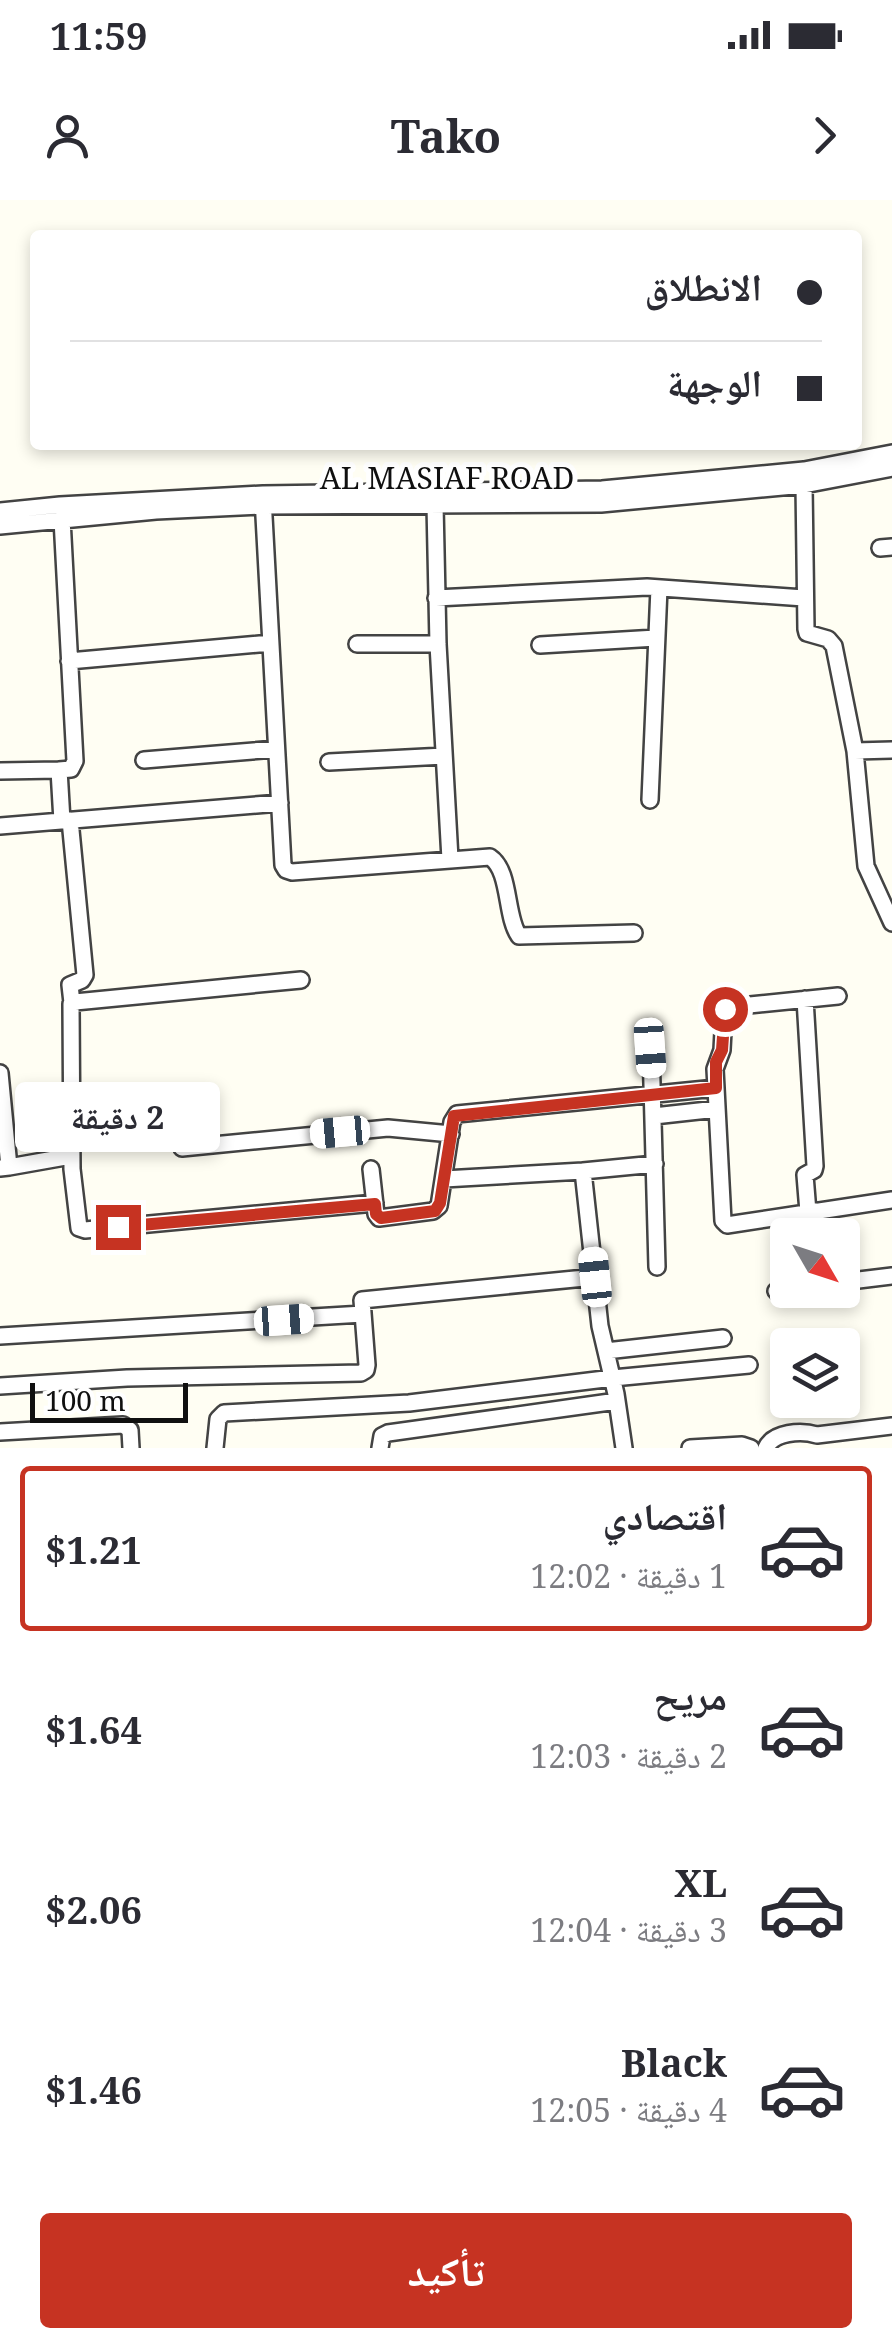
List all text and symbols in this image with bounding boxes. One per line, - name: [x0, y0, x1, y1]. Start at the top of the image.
- text: 11:59: [50, 9, 147, 61]
- text: Tako: [391, 105, 501, 166]
- icon: person: [40, 108, 95, 163]
- icon: forward: [797, 108, 852, 163]
- text: الانطلاق: [644, 260, 762, 312]
- text: الوجهة: [667, 356, 762, 408]
- street label: AL MASIAF ROAD: [320, 457, 574, 498]
- route start: [703, 987, 748, 1032]
- car: [633, 1017, 667, 1079]
- callout: 2 دقيقة: [16, 1082, 220, 1152]
- text: 2 دقيقة: [71, 1095, 164, 1138]
- car: [309, 1114, 371, 1150]
- route end: [96, 1205, 141, 1250]
- north arrow: [770, 1218, 860, 1308]
- map controls: [770, 1218, 860, 1418]
- car: [577, 1246, 613, 1308]
- car: [253, 1303, 315, 1337]
- button: layers: [770, 1328, 860, 1418]
- scale bar: [30, 1378, 188, 1422]
- text: 100 m: [45, 1381, 126, 1419]
- text: اقتصادي: [603, 1489, 727, 1541]
- icon: car: [757, 1504, 847, 1594]
- text: $1.21: [45, 1523, 142, 1575]
- text: 1 دقيقة · 12:02: [530, 1554, 727, 1597]
- text: مريح: [653, 1669, 727, 1721]
- icon: car: [757, 1684, 847, 1774]
- text: $1.64: [45, 1703, 142, 1755]
- text: 2 دقيقة · 12:03: [530, 1734, 727, 1777]
- text: XL: [674, 1856, 727, 1908]
- icon: car: [757, 1864, 847, 1954]
- text: $2.06: [45, 1883, 142, 1935]
- text: 3 دقيقة · 12:04: [530, 1908, 727, 1951]
- text: Black: [621, 2036, 727, 2088]
- icon: car: [757, 2044, 847, 2134]
- text: $1.46: [45, 2063, 142, 2115]
- text: 4 دقيقة · 12:05: [530, 2088, 727, 2131]
- button: تأكيد: [40, 2213, 852, 2328]

